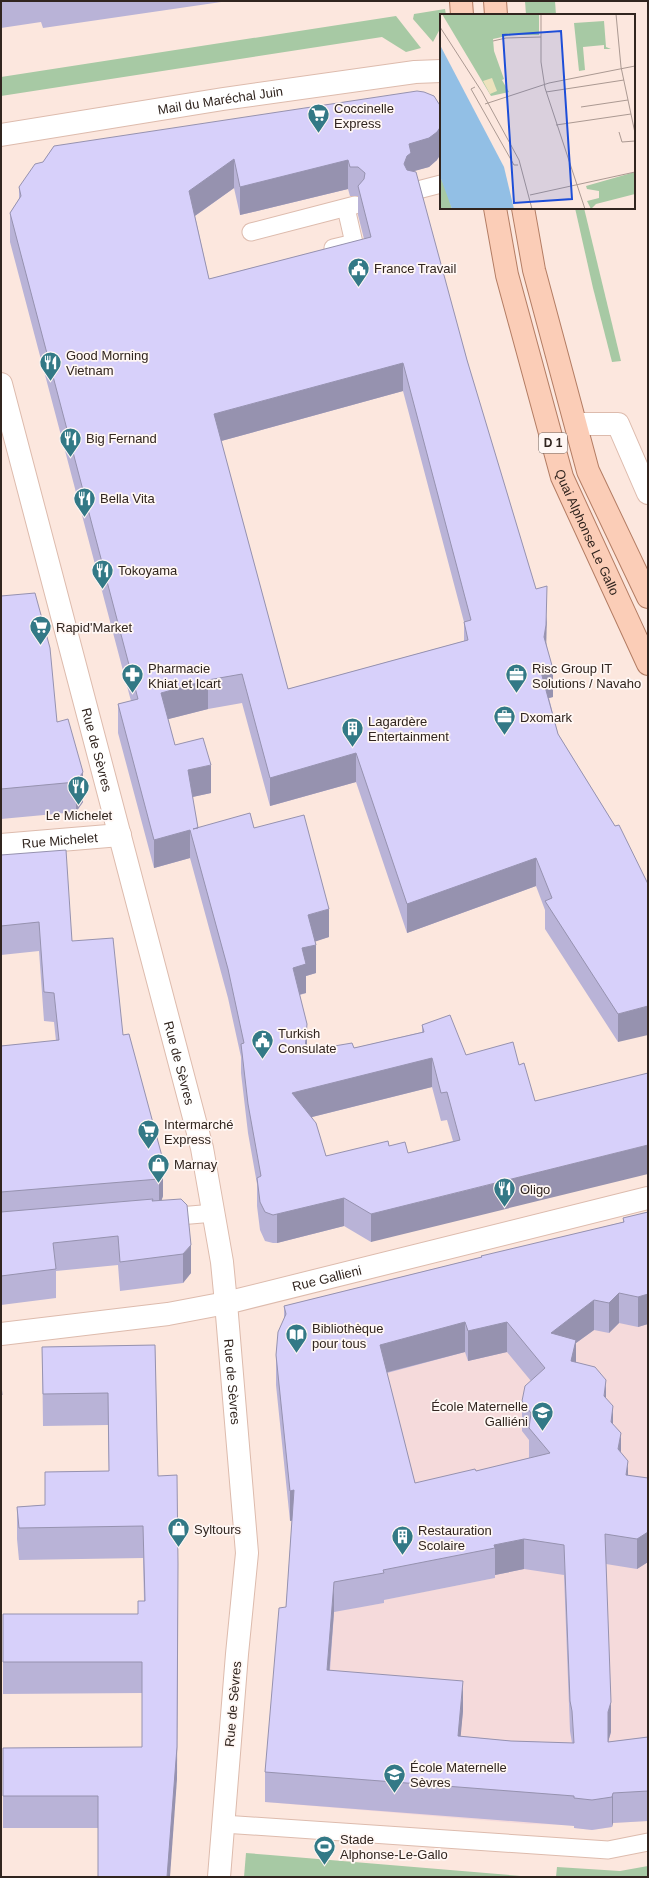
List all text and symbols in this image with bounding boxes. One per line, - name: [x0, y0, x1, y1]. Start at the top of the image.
- inset map: [440, 14, 635, 209]
- street label: Mail du Maréchal Juin: [156, 83, 284, 117]
- place label: Coccinelle Express: [334, 101, 394, 131]
- supermarket icon: Coccinelle Express: [306, 102, 332, 135]
- public building icon: France Travail: [346, 255, 372, 288]
- place label: France Travail: [374, 261, 456, 276]
- place label: Good Morning Vietnam: [66, 348, 148, 378]
- restaurant icon: Good Morning Vietnam: [37, 349, 63, 382]
- restaurant icon: Big Fernand: [57, 425, 83, 458]
- place label: Big Fernand: [86, 431, 157, 446]
- road number: D 1: [539, 433, 567, 453]
- street label: Quai Alphonse Le Gallo: [553, 468, 623, 597]
- restaurant icon: Bella Vita: [72, 485, 98, 518]
- place label: Bella Vita: [100, 491, 155, 506]
- restaurant icon: Tokoyama: [89, 557, 115, 590]
- place label: Tokoyama: [118, 563, 178, 578]
- supermarket icon: Rapid'Market: [28, 614, 54, 647]
- place label: Rapid'Market: [56, 620, 133, 635]
- place label: Pharmacie Khiat et Icart: [148, 661, 221, 691]
- place label: Risc Group IT Solutions / Navaho: [532, 661, 641, 691]
- pharmacy icon: Pharmacie Khiat et Icart: [119, 662, 145, 695]
- office icon: Risc Group IT Solutions / Navaho: [503, 662, 529, 695]
- office icon: Dxomark: [492, 704, 518, 737]
- street label: Rue de Sèvres: [79, 706, 116, 794]
- place label: Dxomark: [520, 710, 573, 725]
- place label: Lagardère Entertainment: [368, 714, 449, 744]
- building icon: Lagardère Entertainment: [340, 715, 366, 748]
- restaurant icon: Le Michelet: [66, 774, 92, 807]
- place label: Le Michelet: [46, 808, 113, 823]
- street label: Rue Michelet: [21, 829, 99, 851]
- street label: Rue de Sèvres: [161, 1019, 198, 1107]
- place label: Turkish Consulate: [278, 1026, 337, 1056]
- public building icon: Turkish Consulate: [250, 1027, 276, 1060]
- place label: Intermarché Express: [164, 1117, 233, 1147]
- supermarket icon: Intermarché Express: [136, 1118, 162, 1151]
- shop icon: Marnay: [146, 1151, 172, 1184]
- place label: Marnay: [174, 1157, 218, 1172]
- restaurant icon: Oligo: [492, 1176, 518, 1209]
- place label: Oligo: [520, 1182, 550, 1197]
- street label: Rue Gallieni: [291, 1262, 363, 1294]
- place label: Bibliothèque pour tous: [312, 1321, 384, 1351]
- library icon: Bibliothèque pour tous: [284, 1322, 310, 1355]
- street label: Rue de Sèvres: [222, 1338, 244, 1426]
- place label: École Maternelle Galliéni: [431, 1399, 528, 1429]
- school or university icon: École Maternelle Galliéni: [530, 1400, 556, 1433]
- shop icon: Syltours: [165, 1516, 191, 1549]
- place label: Syltours: [194, 1522, 241, 1537]
- place label: Restauration Scolaire: [418, 1523, 492, 1553]
- building icon: Restauration Scolaire: [390, 1524, 416, 1557]
- street label: Rue de Sèvres: [222, 1660, 244, 1747]
- place label: École Maternelle Sèvres: [410, 1760, 507, 1790]
- school or university icon: École Maternelle Sèvres: [381, 1761, 407, 1794]
- place label: Stade Alphonse-Le-Gallo: [340, 1832, 448, 1862]
- sports icon: Stade Alphonse-Le-Gallo: [311, 1833, 337, 1866]

